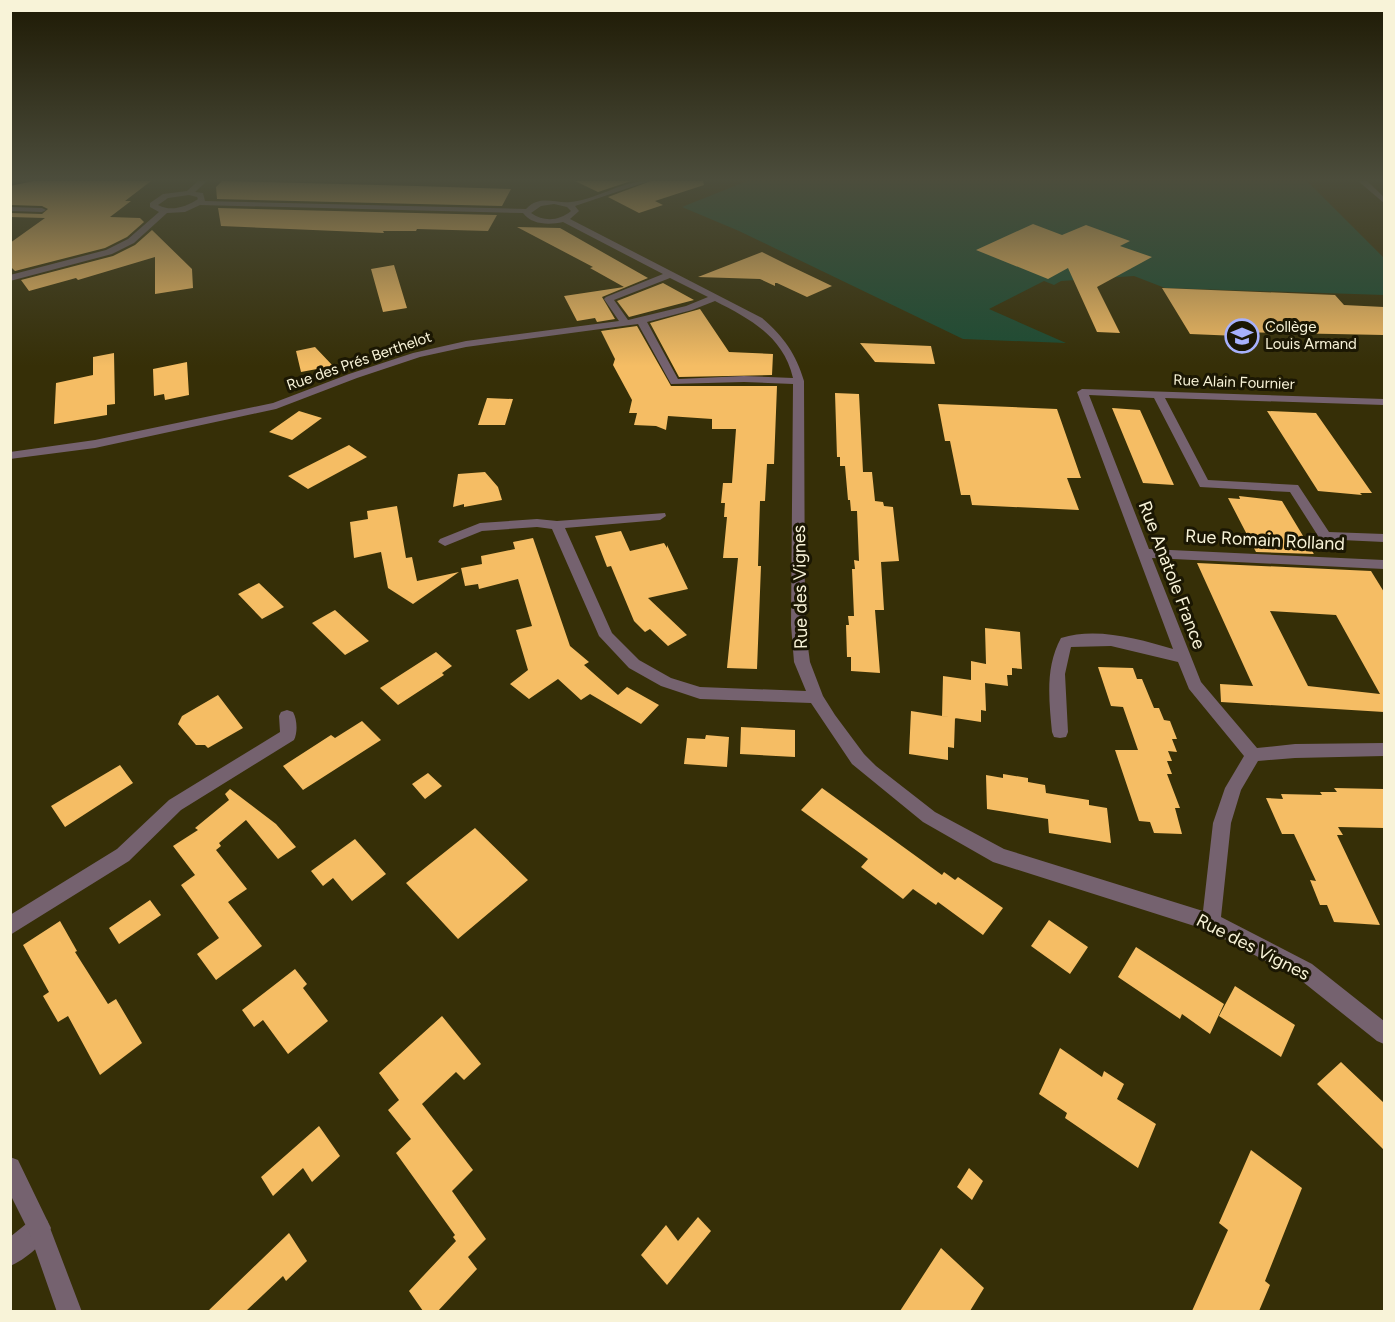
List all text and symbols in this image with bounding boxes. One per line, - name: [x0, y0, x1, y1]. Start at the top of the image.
- school or university icon: Collège Louis Armand: [1224, 318, 1260, 354]
- place label: Collège Louis Armand: [1265, 318, 1357, 353]
- street label: Rue des Prés Berthelot: [284, 328, 434, 394]
- street label: Rue Alain Fournier: [1173, 371, 1295, 393]
- street label: Rue Anatole France: [1134, 498, 1210, 652]
- street label: Rue des Vignes: [788, 525, 812, 649]
- street label: Rue Romain Rolland: [1185, 525, 1345, 555]
- street label: Rue des Vignes: [1193, 909, 1313, 985]

